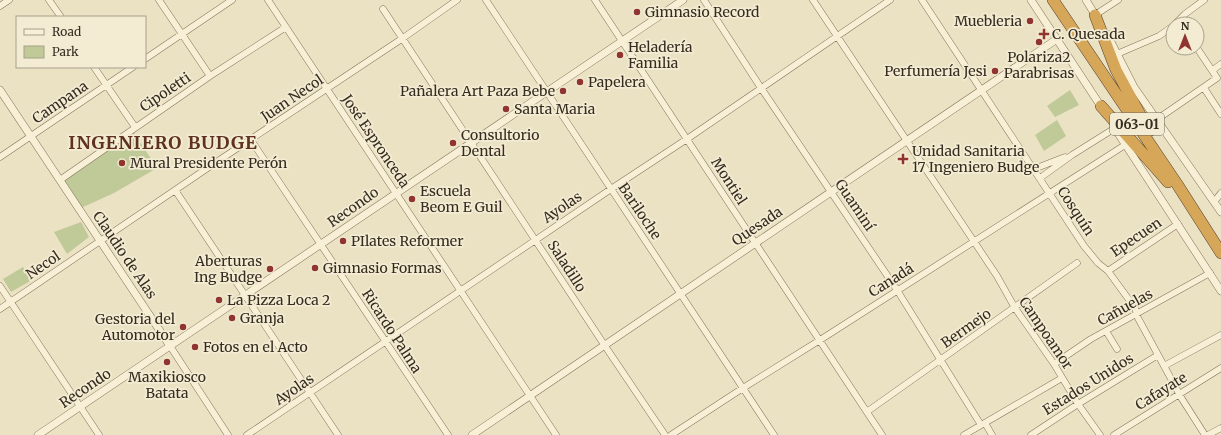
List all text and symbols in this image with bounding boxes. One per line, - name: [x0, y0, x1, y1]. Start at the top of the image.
- place label: Gimnasio Record: [645, 3, 760, 21]
- marker: Gimnasio Record: [632, 7, 642, 17]
- place label: Muebleria: [954, 12, 1022, 30]
- legend: [16, 16, 146, 68]
- marker: Muebleria: [1025, 16, 1035, 26]
- north arrow: [1165, 16, 1205, 56]
- text: N: [1181, 19, 1190, 33]
- text: Road: [52, 24, 81, 39]
- place label: C. Quesada: [1052, 25, 1126, 43]
- marker: C. Quesada: [1039, 29, 1049, 39]
- marker: Polariza2 Parabrisas: [1034, 37, 1044, 47]
- place label: Heladería Familia: [628, 38, 693, 72]
- text: Park: [52, 44, 79, 59]
- place label: Polariza2 Parabrisas: [1004, 48, 1074, 82]
- marker: Heladería Familia: [615, 50, 625, 60]
- place label: Perfumería Jesi: [884, 62, 987, 80]
- marker: Perfumería Jesi: [990, 66, 1000, 76]
- street label: Cipoletti: [136, 68, 194, 116]
- street label: Juan Necol: [257, 70, 327, 126]
- place label: Papelera: [588, 73, 646, 91]
- street label: Campana: [29, 77, 92, 127]
- marker: Papelera: [575, 77, 585, 87]
- place label: Pañalera Art Paza Bebe: [400, 82, 555, 100]
- marker: Pañalera Art Paza Bebe: [558, 86, 568, 96]
- street label: José Espronceda: [338, 90, 414, 192]
- place label: Santa Maria: [514, 100, 596, 118]
- marker: Santa Maria: [501, 104, 511, 114]
- road number: 063-01: [1110, 113, 1164, 135]
- place label: Consultorio Dental: [461, 126, 539, 160]
- district label: INGENIERO BUDGE: [68, 131, 258, 154]
- marker: Consultorio Dental: [448, 138, 458, 148]
- place label: Unidad Sanitaria 17 Ingeniero Budge: [912, 142, 1039, 176]
- marker: Unidad Sanitaria 17 Ingeniero Budge: [897, 153, 909, 165]
- place label: Mural Presidente Perón: [130, 154, 287, 172]
- street label: Montiel: [707, 154, 751, 209]
- marker: Mural Presidente Perón: [117, 158, 127, 168]
- street label: Guaminí: [831, 176, 879, 235]
- street label: Bariloche: [615, 179, 665, 243]
- place label: Escuela Beom E Guil: [420, 182, 503, 216]
- street label: Recondo: [324, 183, 382, 231]
- street label: Cosquín: [1054, 183, 1098, 239]
- street label: Ayolas: [538, 187, 585, 227]
- marker: Escuela Beom E Guil: [407, 194, 417, 204]
- street label: Quesada: [728, 202, 786, 249]
- street label: Claudio de Alas: [89, 208, 161, 302]
- street label: Epecuen: [1107, 213, 1165, 261]
- place label: PIlates Reformer: [351, 232, 463, 250]
- marker: PIlates Reformer: [338, 236, 348, 246]
- street label: Saladillo: [544, 237, 590, 295]
- street label: Necol: [22, 247, 64, 283]
- place label: Aberturas Ing Budge: [194, 252, 262, 286]
- place label: Gimnasio Formas: [323, 259, 442, 277]
- street label: Canadá: [865, 259, 917, 301]
- marker: Gimnasio Formas: [310, 263, 320, 273]
- marker: Aberturas Ing Budge: [265, 264, 275, 274]
- street label: Cañuelas: [1094, 284, 1156, 330]
- street label: Ricardo Palma: [358, 286, 426, 377]
- place label: La Pizza Loca 2: [227, 291, 330, 309]
- street label: Campoamor: [1015, 293, 1077, 373]
- marker: La Pizza Loca 2: [214, 295, 224, 305]
- street label: Bermejo: [938, 304, 994, 352]
- place label: Granja: [240, 309, 285, 327]
- place label: Gestoria del Automotor: [95, 310, 176, 344]
- marker: Granja: [227, 313, 237, 323]
- marker: Gestoria del Automotor: [178, 322, 188, 332]
- place label: Fotos en el Acto: [203, 338, 308, 356]
- marker: Fotos en el Acto: [190, 342, 200, 352]
- street label: Estados Unidos: [1039, 349, 1137, 419]
- marker: Maxikiosco Batata: [162, 357, 172, 367]
- street label: Recondo: [56, 364, 114, 412]
- place label: Maxikiosco Batata: [128, 368, 206, 402]
- street label: Cafayate: [1132, 368, 1190, 414]
- street label: Ayolas: [270, 369, 317, 409]

